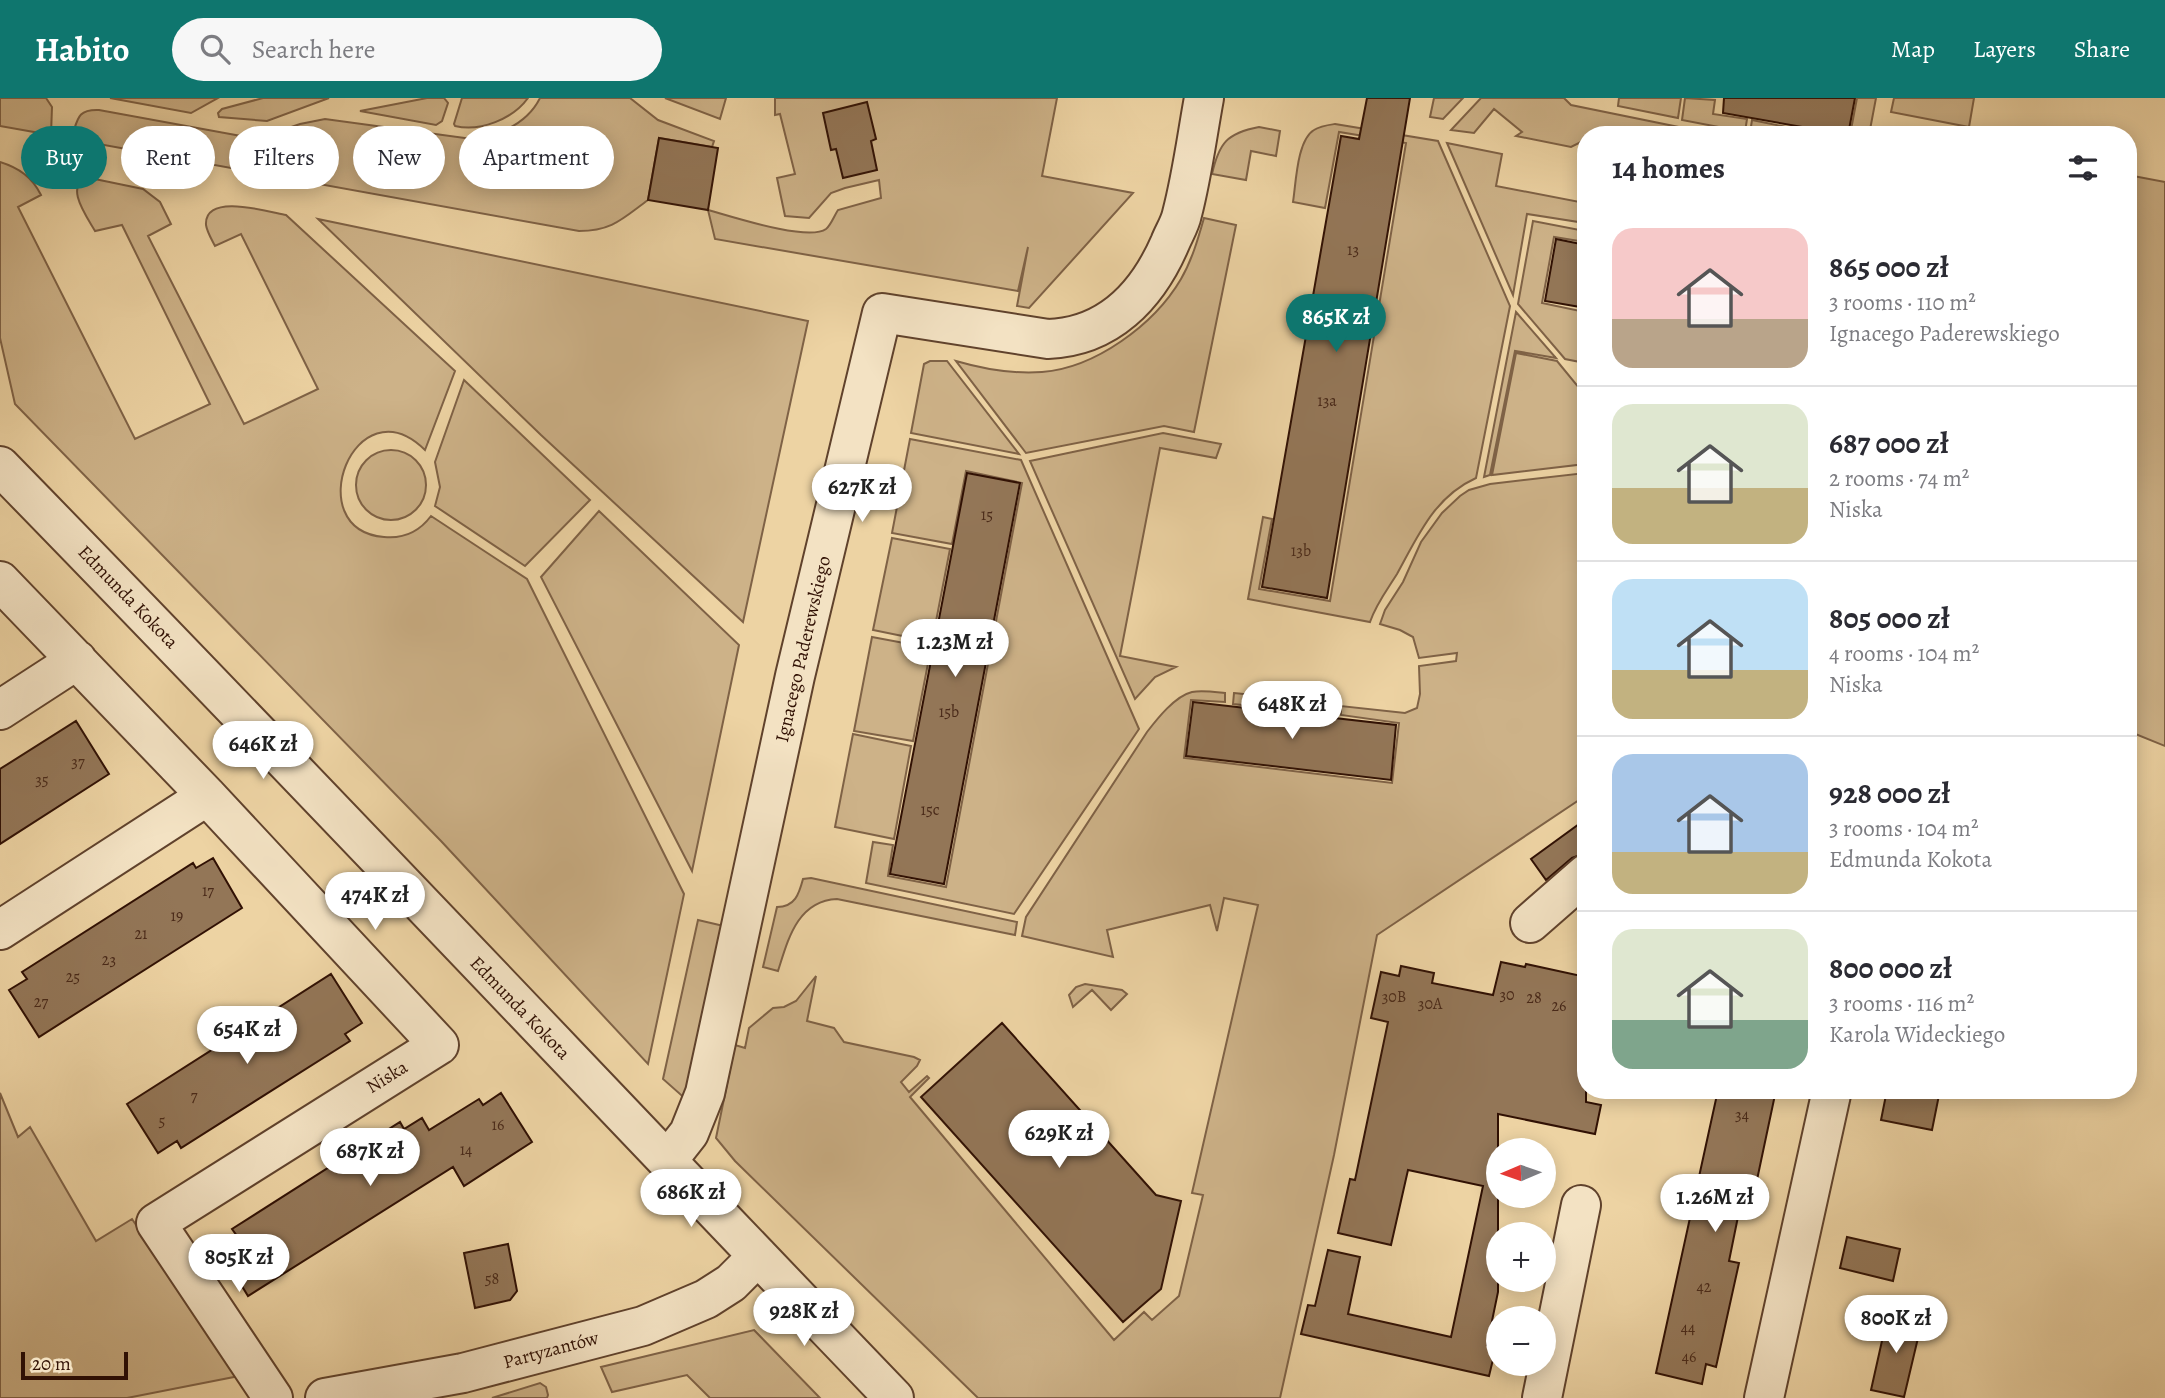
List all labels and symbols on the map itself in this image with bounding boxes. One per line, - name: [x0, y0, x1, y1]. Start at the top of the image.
- house number: 13: [1347, 239, 1359, 261]
- pin: 865K zł: [1271, 294, 1401, 354]
- house number: 13a: [1317, 390, 1337, 412]
- pin: 627K zł: [797, 464, 927, 524]
- house number: 15: [981, 504, 993, 526]
- street label: Edmunda Kokota: [72, 540, 184, 655]
- house number: 13b: [1291, 540, 1311, 562]
- street label: Ignacego Paderewskiego: [769, 553, 837, 745]
- pin: 1.23M zł: [883, 620, 1027, 679]
- pin: 648K zł: [1227, 682, 1357, 741]
- house number: 15b: [939, 701, 959, 723]
- pin: 646K zł: [198, 722, 328, 781]
- house number: 37: [71, 751, 85, 773]
- house number: 35: [35, 769, 49, 791]
- house number: 15c: [920, 799, 940, 821]
- pin: 474K zł: [310, 872, 440, 932]
- house number: 17: [202, 880, 214, 902]
- house number: 19: [171, 905, 183, 927]
- house number: 21: [134, 923, 148, 945]
- house number: 23: [102, 949, 116, 971]
- street label: Edmunda Kokota: [464, 951, 576, 1066]
- house number: 25: [66, 966, 80, 988]
- house number: 30: [1499, 984, 1515, 1006]
- house number: 30B: [1382, 986, 1406, 1008]
- house number: 28: [1526, 987, 1542, 1009]
- house number: 27: [34, 991, 48, 1013]
- house number: 30A: [1418, 993, 1443, 1015]
- house number: 26: [1552, 995, 1567, 1017]
- pin: 654K zł: [182, 1006, 312, 1066]
- street label: Niska: [361, 1054, 413, 1100]
- house number: 7: [191, 1085, 198, 1107]
- house number: 34: [1735, 1104, 1749, 1126]
- house number: 5: [159, 1110, 166, 1132]
- pin: 629K zł: [994, 1110, 1124, 1170]
- house number: 16: [492, 1114, 504, 1136]
- pin: 687K zł: [305, 1128, 435, 1188]
- north arrow: [1486, 1138, 1556, 1208]
- house number: 14: [460, 1139, 472, 1161]
- pin: 686K zł: [626, 1170, 756, 1229]
- pin: 1.26M zł: [1643, 1174, 1787, 1234]
- pin: 805K zł: [174, 1234, 304, 1294]
- house number: 58: [485, 1268, 499, 1290]
- house number: 42: [1697, 1276, 1712, 1298]
- pin: 928K zł: [739, 1288, 869, 1348]
- pin: 800K zł: [1831, 1296, 1961, 1355]
- house number: 44: [1681, 1317, 1695, 1339]
- street label: Partyzantów: [500, 1325, 602, 1375]
- house number: 46: [1682, 1346, 1696, 1368]
- scale bar: [21, 1349, 128, 1381]

